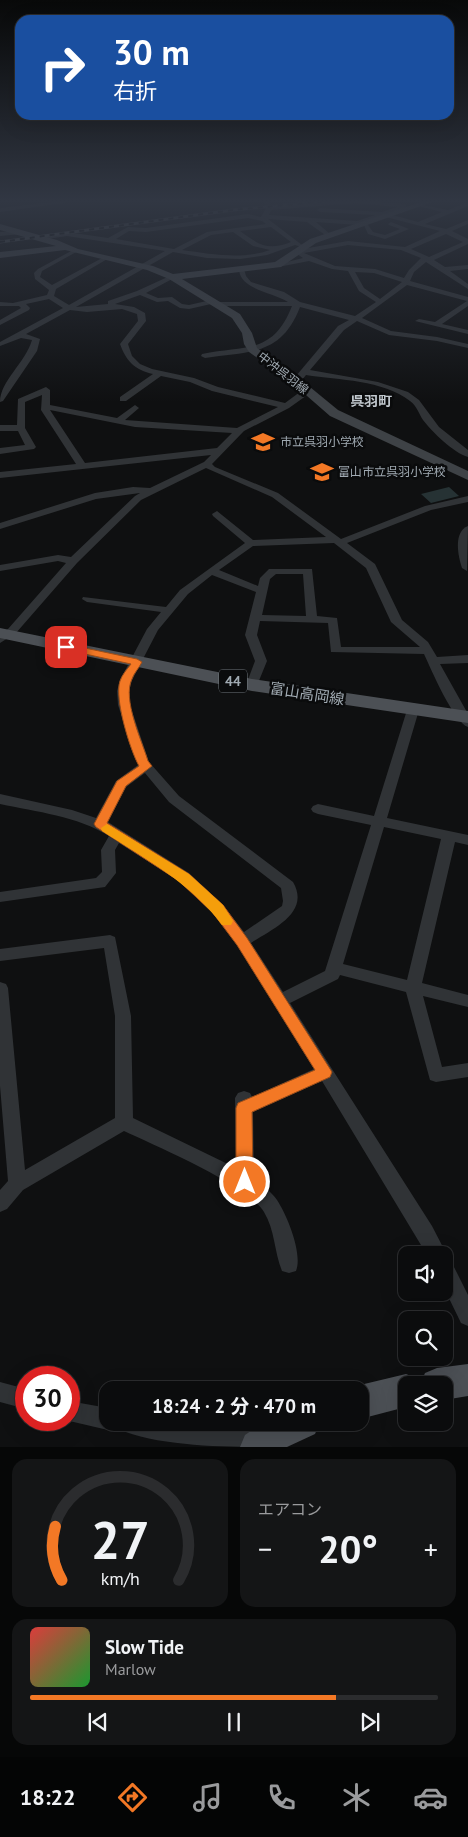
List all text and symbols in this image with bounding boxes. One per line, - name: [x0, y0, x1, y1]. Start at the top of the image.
- text: 30 m: [113, 29, 190, 75]
- icon: right: [30, 35, 95, 100]
- text: 右折: [113, 77, 157, 105]
- street label: 中沖呉羽線: [255, 348, 312, 397]
- district label: 呉羽町: [350, 392, 392, 410]
- school or university icon: 市立呉羽小学校: [250, 429, 276, 455]
- place label: 市立呉羽小学校: [280, 434, 364, 449]
- school or university icon: 富山市立呉羽小学校: [309, 459, 335, 485]
- place label: 富山市立呉羽小学校: [338, 464, 446, 479]
- pin: [45, 626, 87, 668]
- icon: arrive: [52, 633, 80, 661]
- road number: 44: [219, 669, 247, 692]
- street label: 富山高岡線: [269, 678, 346, 709]
- position arrow: [218, 1155, 270, 1207]
- map controls: [398, 1246, 453, 1431]
- button: sound: [398, 1246, 453, 1301]
- button: search: [398, 1311, 453, 1366]
- speed limit sign: 30: [15, 1366, 80, 1431]
- button: layers: [398, 1376, 453, 1431]
- text: 18:24 · 2 分 · 470 m: [152, 1394, 316, 1418]
- text: エアコン: [258, 1499, 322, 1519]
- text: 27: [91, 1506, 149, 1573]
- text: 20°: [318, 1524, 378, 1573]
- text: −: [258, 1530, 272, 1567]
- text: +: [424, 1530, 438, 1567]
- text: km/h: [100, 1567, 140, 1590]
- text: Slow Tide: [105, 1635, 184, 1659]
- text: Marlow: [105, 1659, 156, 1679]
- icon: previous: [84, 1708, 112, 1736]
- icon: pause: [220, 1708, 248, 1736]
- icon: next: [356, 1708, 384, 1736]
- icon: directions: [115, 1780, 150, 1815]
- icon: music: [190, 1780, 225, 1815]
- icon: phone: [264, 1780, 299, 1815]
- icon: climate: [339, 1780, 374, 1815]
- icon: car: [413, 1780, 448, 1815]
- text: 18:22: [20, 1783, 76, 1811]

